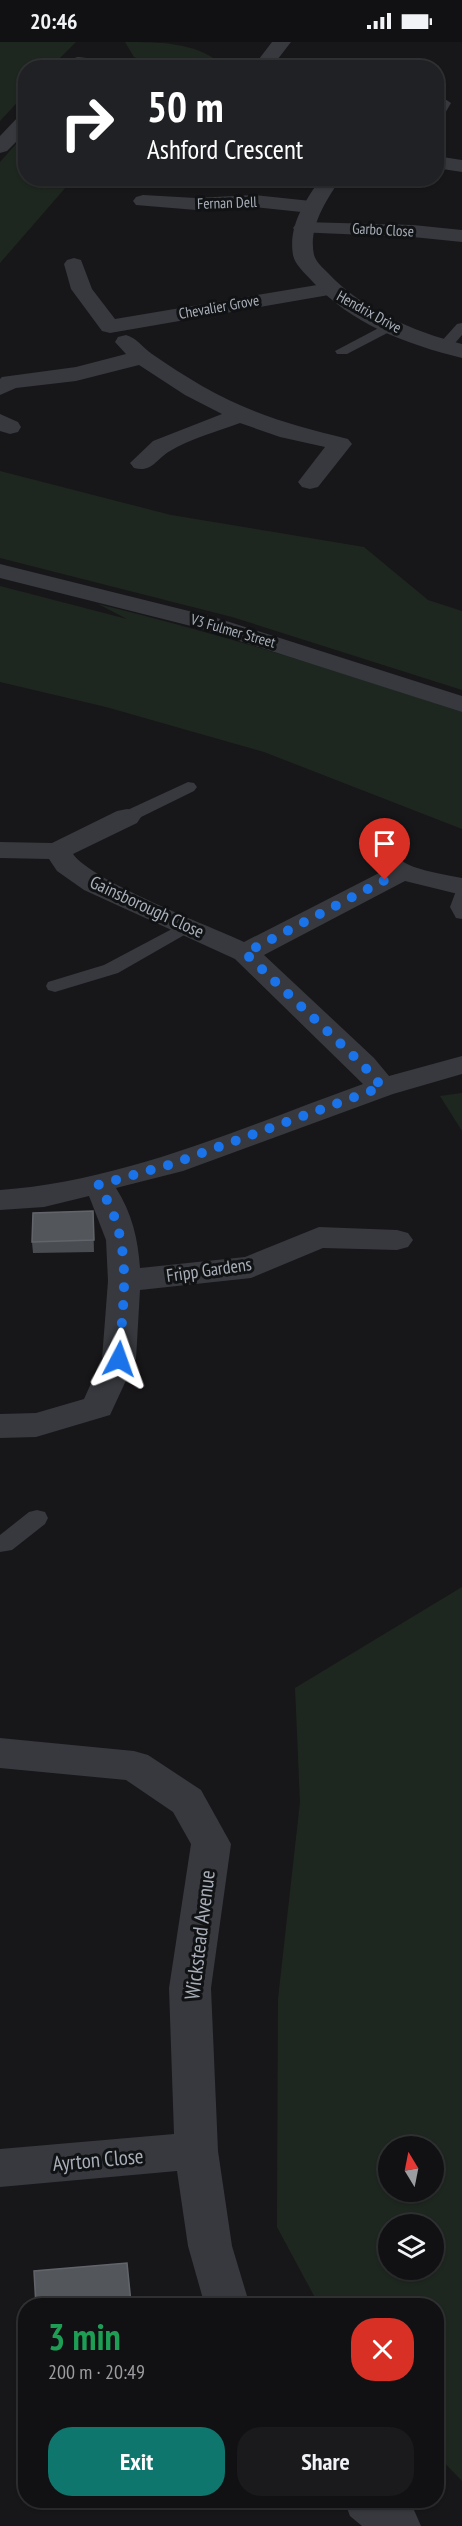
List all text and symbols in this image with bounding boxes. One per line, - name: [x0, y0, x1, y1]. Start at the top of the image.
- text: 20:46: [30, 7, 78, 35]
- text: 50 m: [147, 79, 224, 134]
- icon: right: [48, 84, 126, 162]
- text: Ashford Crescent: [147, 132, 303, 166]
- street label: Fernan Dell: [197, 192, 258, 213]
- street label: Garbo Close: [352, 218, 414, 241]
- street label: Hendrix Drive: [334, 286, 405, 337]
- street label: Chevalier Grove: [177, 290, 261, 323]
- street label: V3 Fulmer Street: [188, 609, 278, 652]
- pin: [359, 818, 410, 880]
- icon: arrive: [368, 827, 401, 860]
- street label: Gainsborough Close: [86, 870, 208, 943]
- street label: Fripp Gardens: [165, 1252, 253, 1287]
- position arrow: [87, 1327, 151, 1391]
- street label: Wickstead Avenue: [178, 1869, 221, 2001]
- north arrow: [378, 2136, 444, 2202]
- map controls: [378, 2136, 444, 2280]
- street label: Ayrton Close: [51, 2142, 145, 2177]
- button: layers: [378, 2214, 444, 2280]
- text: 3 min: [48, 2313, 121, 2360]
- button: close: [351, 2318, 414, 2381]
- text: 200 m · 20:49: [48, 2359, 145, 2385]
- button: Exit: [48, 2427, 225, 2496]
- button: Share: [237, 2427, 414, 2496]

